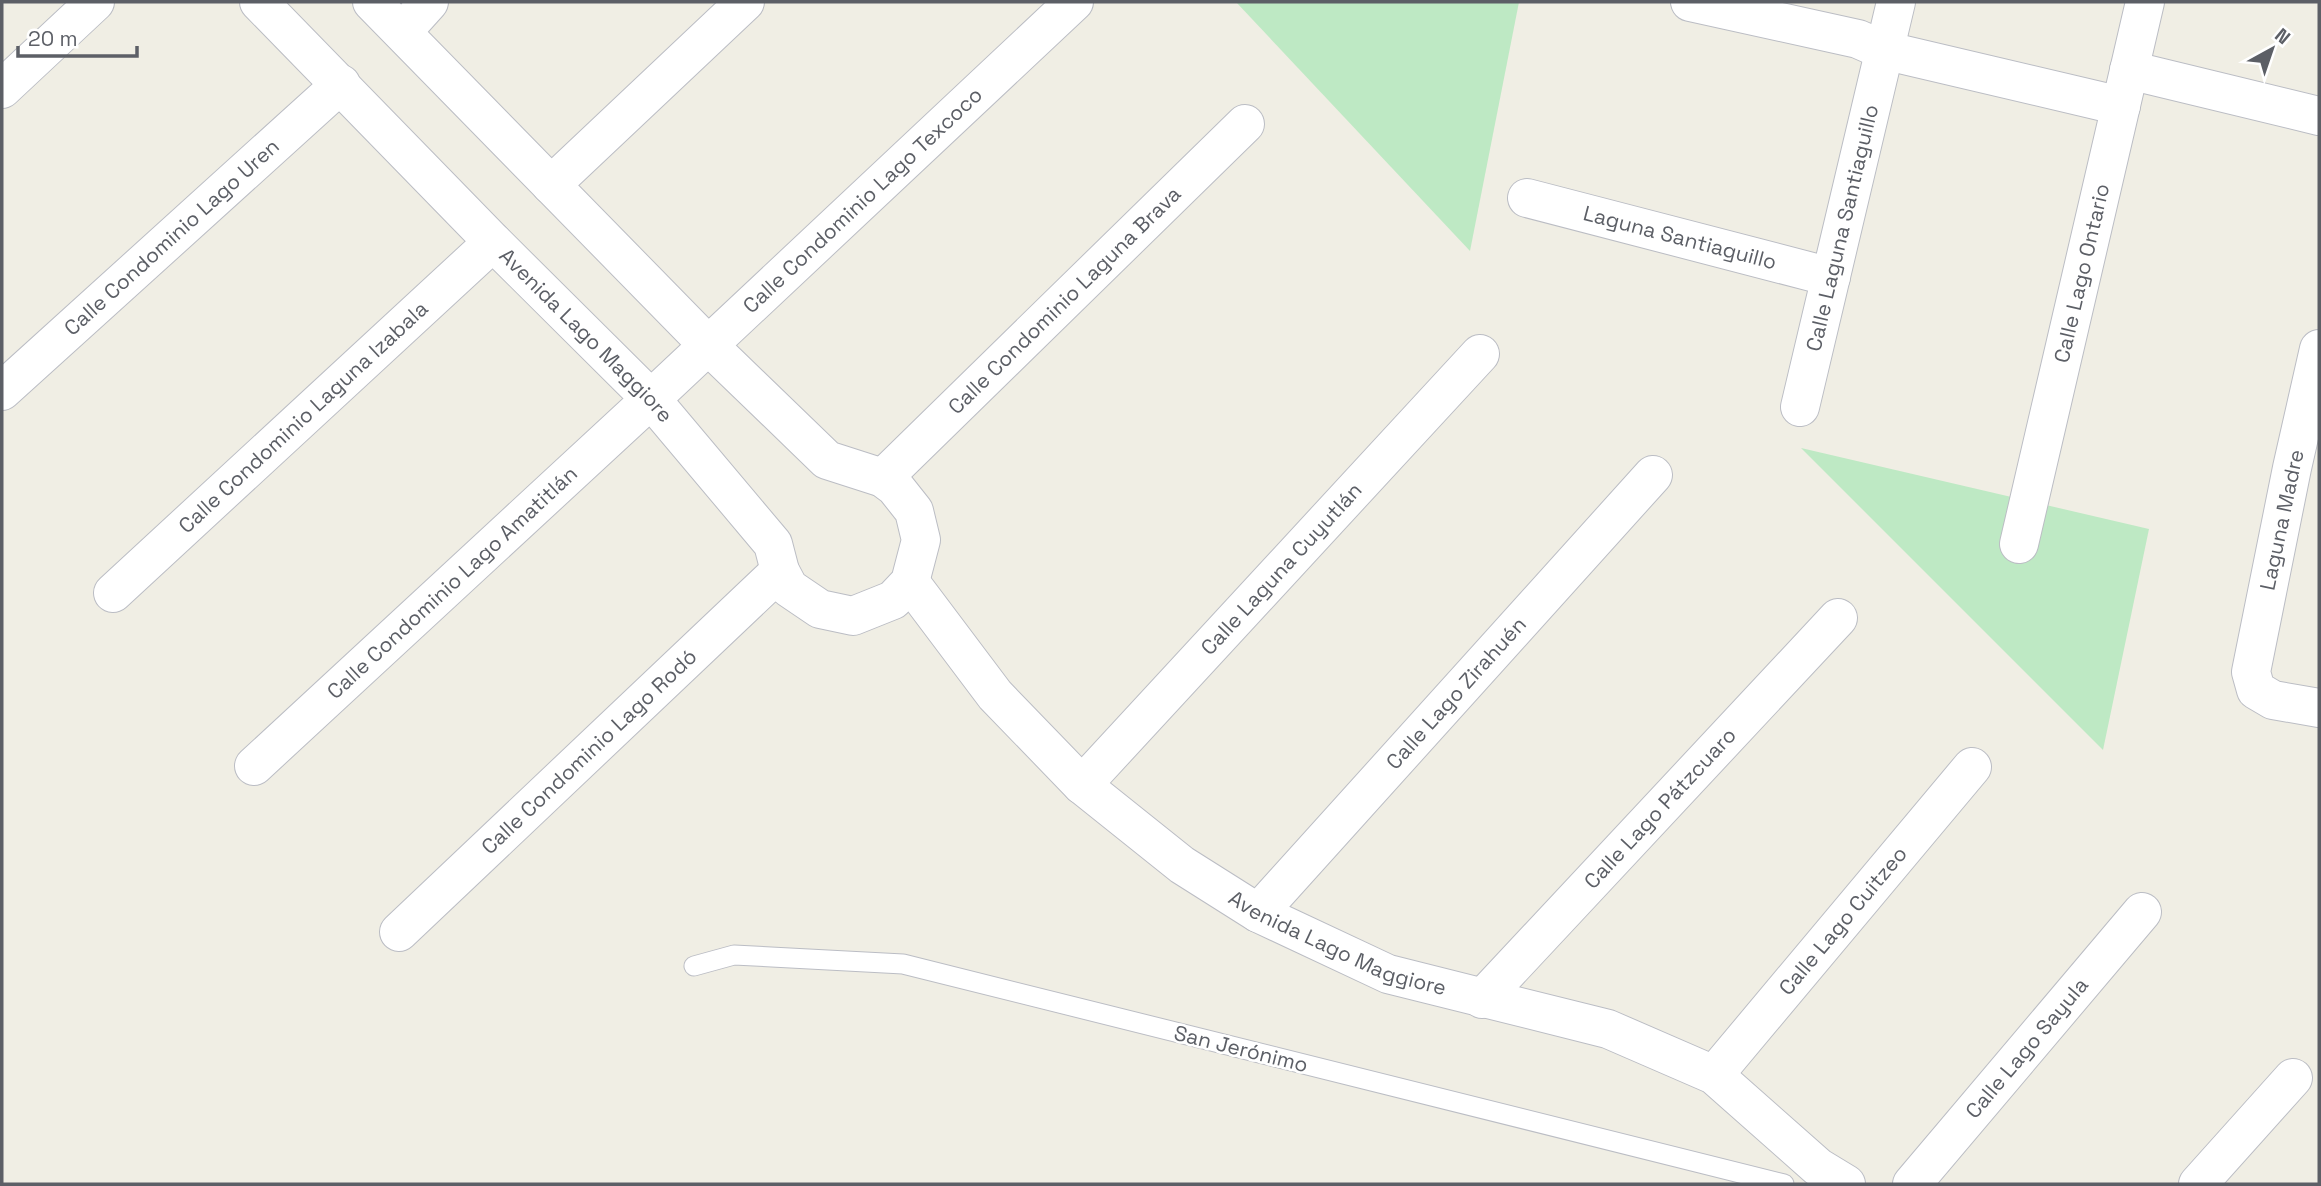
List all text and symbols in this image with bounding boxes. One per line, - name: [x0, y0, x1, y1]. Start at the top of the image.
- scale bar: [18, 14, 136, 58]
- north arrow: [2237, 14, 2307, 84]
- text: N: [2270, 23, 2296, 50]
- text: 20 m: [28, 25, 78, 52]
- street label: Calle Condominio Lago Texcoco: [737, 81, 988, 319]
- street label: Calle Laguna Santiaguillo: [1800, 102, 1884, 354]
- street label: Calle Condominio Lago Uren: [58, 133, 285, 341]
- street label: Calle Condominio Laguna Brava: [942, 180, 1186, 420]
- street label: Calle Lago Ontario: [2048, 181, 2115, 365]
- street label: Laguna Santiaguillo: [1580, 199, 1780, 275]
- street label: Avenida Lago Maggiore: [494, 242, 679, 428]
- street label: Calle Condominio Laguna Izabala: [173, 295, 433, 539]
- street label: Laguna Madre: [2253, 447, 2310, 593]
- street label: Calle Condominio Lago Amatitlán: [321, 460, 583, 705]
- street label: Calle Laguna Cuyutlán: [1195, 477, 1368, 661]
- street label: Calle Lago Zirahuén: [1380, 611, 1532, 775]
- street label: Calle Condominio Lago Rodó: [475, 643, 702, 860]
- street label: Calle Lago Pátzcuaro: [1578, 722, 1742, 894]
- street label: Calle Lago Cuitzeo: [1773, 841, 1913, 1001]
- street label: Avenida Lago Maggiore: [1224, 884, 1449, 1001]
- street label: Calle Lago Sayula: [1959, 972, 2094, 1124]
- street label: San Jerónimo: [1171, 1019, 1311, 1078]

